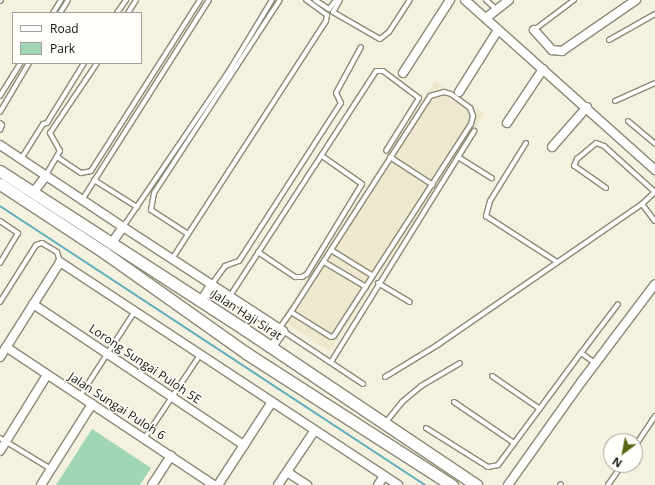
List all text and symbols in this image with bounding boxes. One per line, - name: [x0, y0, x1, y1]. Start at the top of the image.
- legend: [12, 12, 142, 64]
- text: Road: [50, 20, 79, 37]
- text: Park: [50, 40, 75, 57]
- street label: Jalan Haji Sirat: [209, 287, 285, 343]
- street label: Lorong Sungai Puloh 5E: [86, 321, 204, 407]
- street label: Jalan Sungai Puloh 6: [66, 369, 168, 443]
- north arrow: [603, 433, 643, 473]
- text: N: [609, 454, 625, 471]

